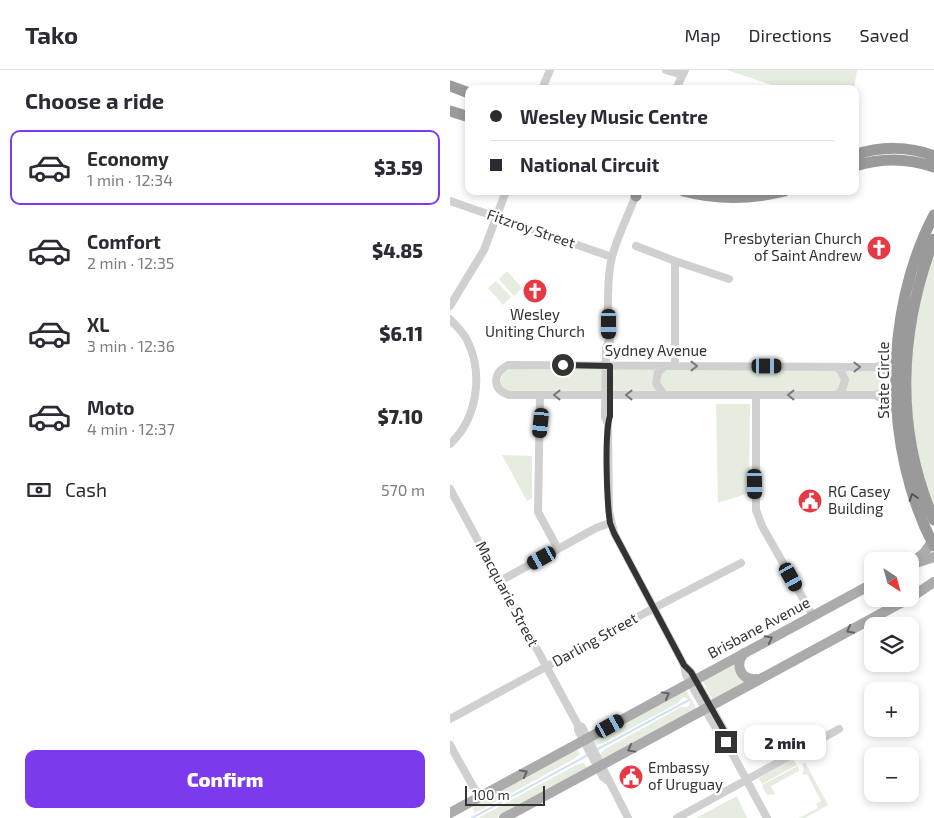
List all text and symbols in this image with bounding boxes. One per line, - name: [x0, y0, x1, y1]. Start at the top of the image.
- text: Tako: [25, 20, 78, 49]
- text: Map: [684, 24, 721, 46]
- text: Directions: [749, 24, 832, 46]
- text: Saved: [860, 24, 909, 46]
- text: Choose a ride: [25, 87, 164, 113]
- text: Wesley Music Centre: [520, 105, 708, 128]
- icon: car: [27, 145, 72, 190]
- text: Economy: [87, 147, 169, 170]
- text: National Circuit: [520, 153, 659, 176]
- text: $3.59: [374, 156, 423, 179]
- text: 1 min · 12:34: [87, 170, 173, 189]
- street label: Fitzroy Street: [485, 205, 578, 252]
- icon: car: [27, 228, 72, 273]
- place label: Presbyterian Church of Saint Andrew: [724, 229, 862, 264]
- text: Comfort: [87, 230, 161, 253]
- church icon: Presbyterian Church of Saint Andrew: [866, 235, 892, 261]
- text: $4.85: [372, 239, 423, 262]
- text: 2 min · 12:35: [87, 253, 174, 272]
- church icon: Wesley Uniting Church: [522, 278, 548, 304]
- place label: Wesley Uniting Church: [485, 305, 585, 340]
- car: [601, 309, 616, 339]
- icon: car: [27, 311, 72, 356]
- text: XL: [87, 313, 109, 336]
- text: $6.11: [379, 322, 423, 345]
- text: 3 min · 12:36: [87, 336, 175, 355]
- street label: Sydney Avenue: [605, 341, 707, 359]
- street label: State Circle: [874, 341, 892, 419]
- route start: [552, 354, 574, 376]
- car: [752, 359, 782, 374]
- one-way arrow: [690, 361, 698, 371]
- one-way arrow: [853, 362, 861, 372]
- one-way arrow: [553, 390, 560, 400]
- one-way arrow: [625, 390, 632, 400]
- one-way arrow: [787, 390, 795, 400]
- icon: car: [27, 394, 72, 439]
- text: Moto: [87, 396, 135, 419]
- text: $7.10: [378, 405, 423, 428]
- car: [531, 407, 550, 439]
- text: 4 min · 12:37: [87, 419, 175, 438]
- car: [747, 469, 762, 499]
- icon: cash: [25, 476, 53, 504]
- text: Cash: [65, 478, 107, 501]
- text: 570 m: [381, 480, 425, 499]
- place label: RG Casey Building: [828, 482, 890, 517]
- public building icon: RG Casey Building: [797, 488, 823, 514]
- one-way arrow: [909, 493, 919, 501]
- street label: Macquarie Street: [473, 538, 543, 650]
- car: [525, 544, 558, 572]
- north arrow: [864, 552, 919, 608]
- map controls: [864, 552, 919, 802]
- car: [777, 560, 804, 594]
- street label: Brisbane Avenue: [704, 593, 813, 662]
- street label: Darling Street: [549, 608, 640, 670]
- button: layers: [864, 617, 919, 672]
- one-way arrow: [846, 624, 855, 634]
- one-way arrow: [764, 636, 773, 646]
- button: +: [864, 682, 919, 737]
- one-way arrow: [661, 691, 670, 701]
- car: [593, 712, 626, 740]
- callout: 2 min: [744, 724, 826, 760]
- route end: [715, 731, 737, 753]
- text: 2 min: [764, 733, 806, 752]
- one-way arrow: [628, 742, 637, 752]
- button: −: [864, 747, 919, 802]
- button: Confirm: [25, 750, 425, 808]
- place label: Embassy of Uruguay: [648, 758, 723, 793]
- public building icon: Embassy of Uruguay: [618, 764, 644, 790]
- one-way arrow: [518, 769, 527, 779]
- scale bar: [465, 783, 545, 806]
- text: 100 m: [472, 786, 510, 803]

